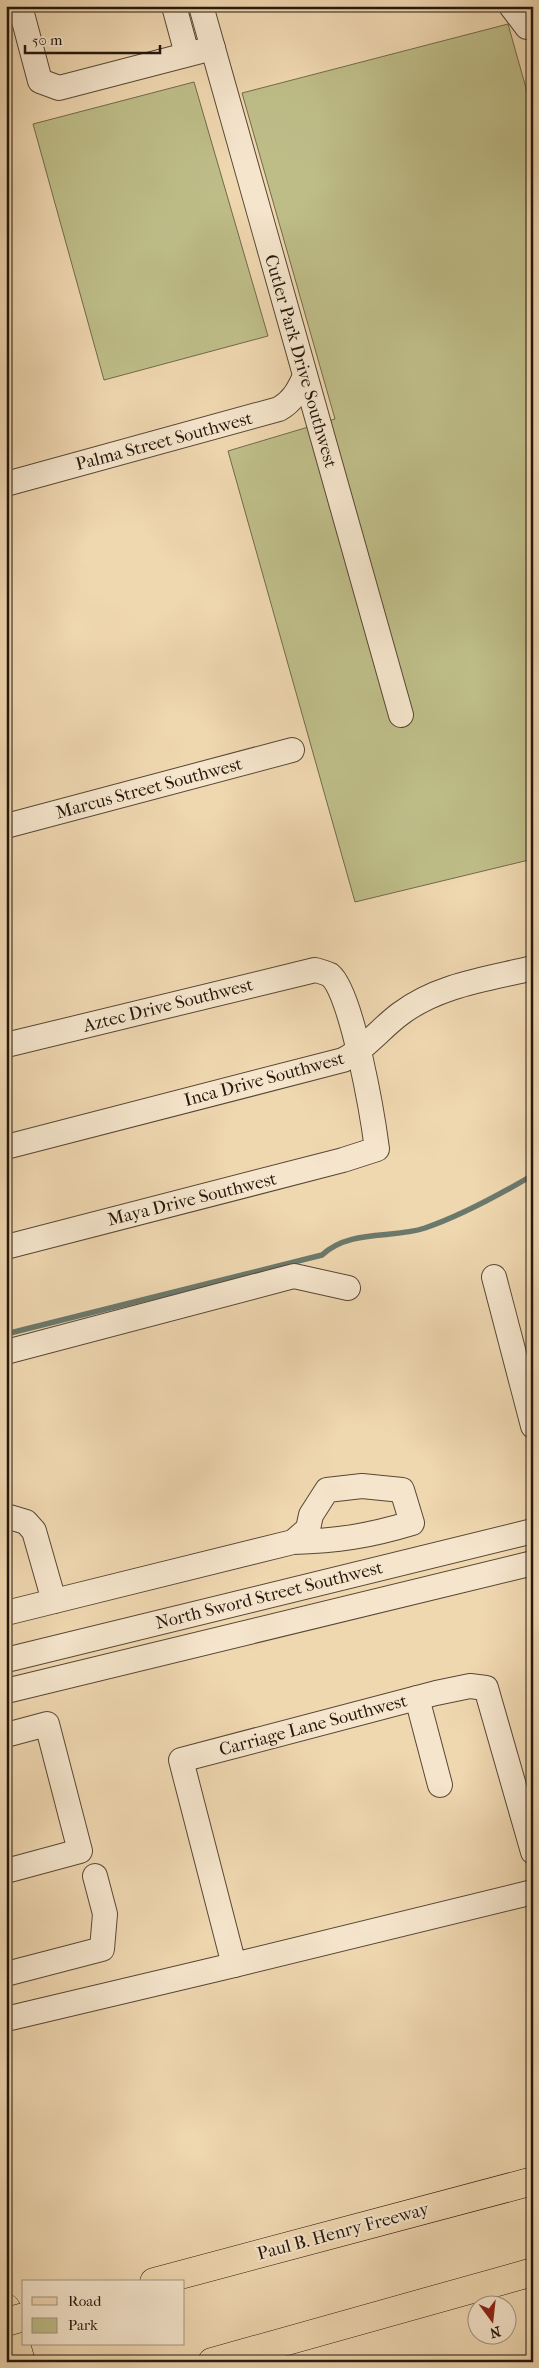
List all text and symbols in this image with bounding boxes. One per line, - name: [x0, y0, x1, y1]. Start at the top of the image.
- scale bar: [25, 22, 160, 54]
- text: 50 m: [32, 31, 63, 49]
- street label: Cutler Park Drive Southwest: [260, 252, 341, 471]
- street label: Palma Street Southwest: [73, 408, 255, 475]
- street label: Marcus Street Southwest: [54, 753, 245, 823]
- street label: Aztec Drive Southwest: [80, 974, 256, 1037]
- street label: Inca Drive Southwest: [182, 1048, 347, 1111]
- street label: Maya Drive Southwest: [105, 1168, 279, 1231]
- street label: North Sword Street Southwest: [153, 1557, 386, 1634]
- street label: Carriage Lane Southwest: [217, 1690, 410, 1761]
- street label: Paul B. Henry Freeway: [255, 2198, 433, 2265]
- legend: [22, 2280, 185, 2346]
- text: Road: [68, 2292, 102, 2310]
- north arrow: [466, 2296, 516, 2346]
- text: Park: [68, 2316, 98, 2334]
- text: N: [488, 2322, 503, 2342]

